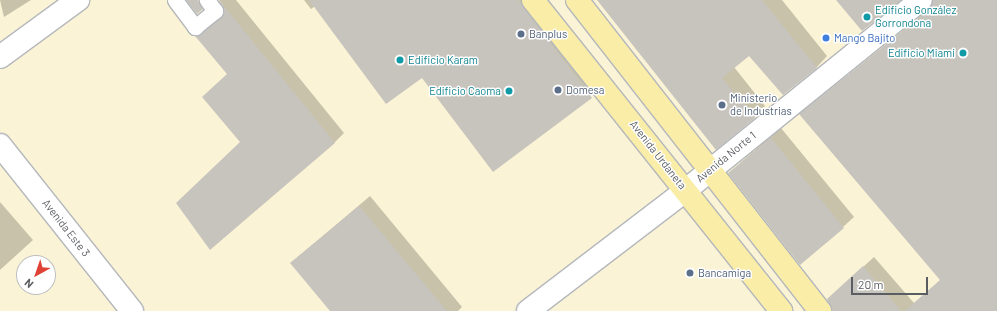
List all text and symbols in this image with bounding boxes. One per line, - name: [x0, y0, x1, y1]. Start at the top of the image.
- place label: Edificio González Gorrondona: [875, 4, 956, 30]
- marker: Edificio González Gorrondona: [862, 12, 872, 22]
- place label: Banplus: [529, 27, 567, 41]
- marker: Banplus: [516, 29, 526, 39]
- place label: Mango Bajito: [834, 31, 895, 45]
- marker: Mango Bajito: [821, 33, 831, 43]
- place label: Edificio Miami: [888, 46, 955, 60]
- marker: Edificio Miami: [958, 48, 968, 58]
- place label: Edificio Karam: [408, 53, 478, 67]
- marker: Edificio Karam: [395, 55, 405, 65]
- place label: Domesa: [566, 83, 604, 97]
- place label: Edificio Caoma: [429, 84, 501, 98]
- marker: Domesa: [553, 85, 563, 95]
- marker: Edificio Caoma: [504, 86, 514, 96]
- place label: Ministerio de Industrias: [730, 92, 792, 118]
- marker: Ministerio de Industrias: [717, 100, 727, 110]
- street label: Avenida Urdaneta: [627, 118, 689, 192]
- street label: Avenida Norte 1: [693, 129, 759, 185]
- street label: Avenida Este 3: [39, 197, 93, 259]
- north arrow: [16, 255, 56, 295]
- place label: Bancamiga: [698, 266, 751, 280]
- marker: Bancamiga: [685, 268, 695, 278]
- scale bar: [853, 269, 930, 295]
- text: N: [22, 276, 36, 291]
- text: 20 m: [858, 277, 884, 291]

